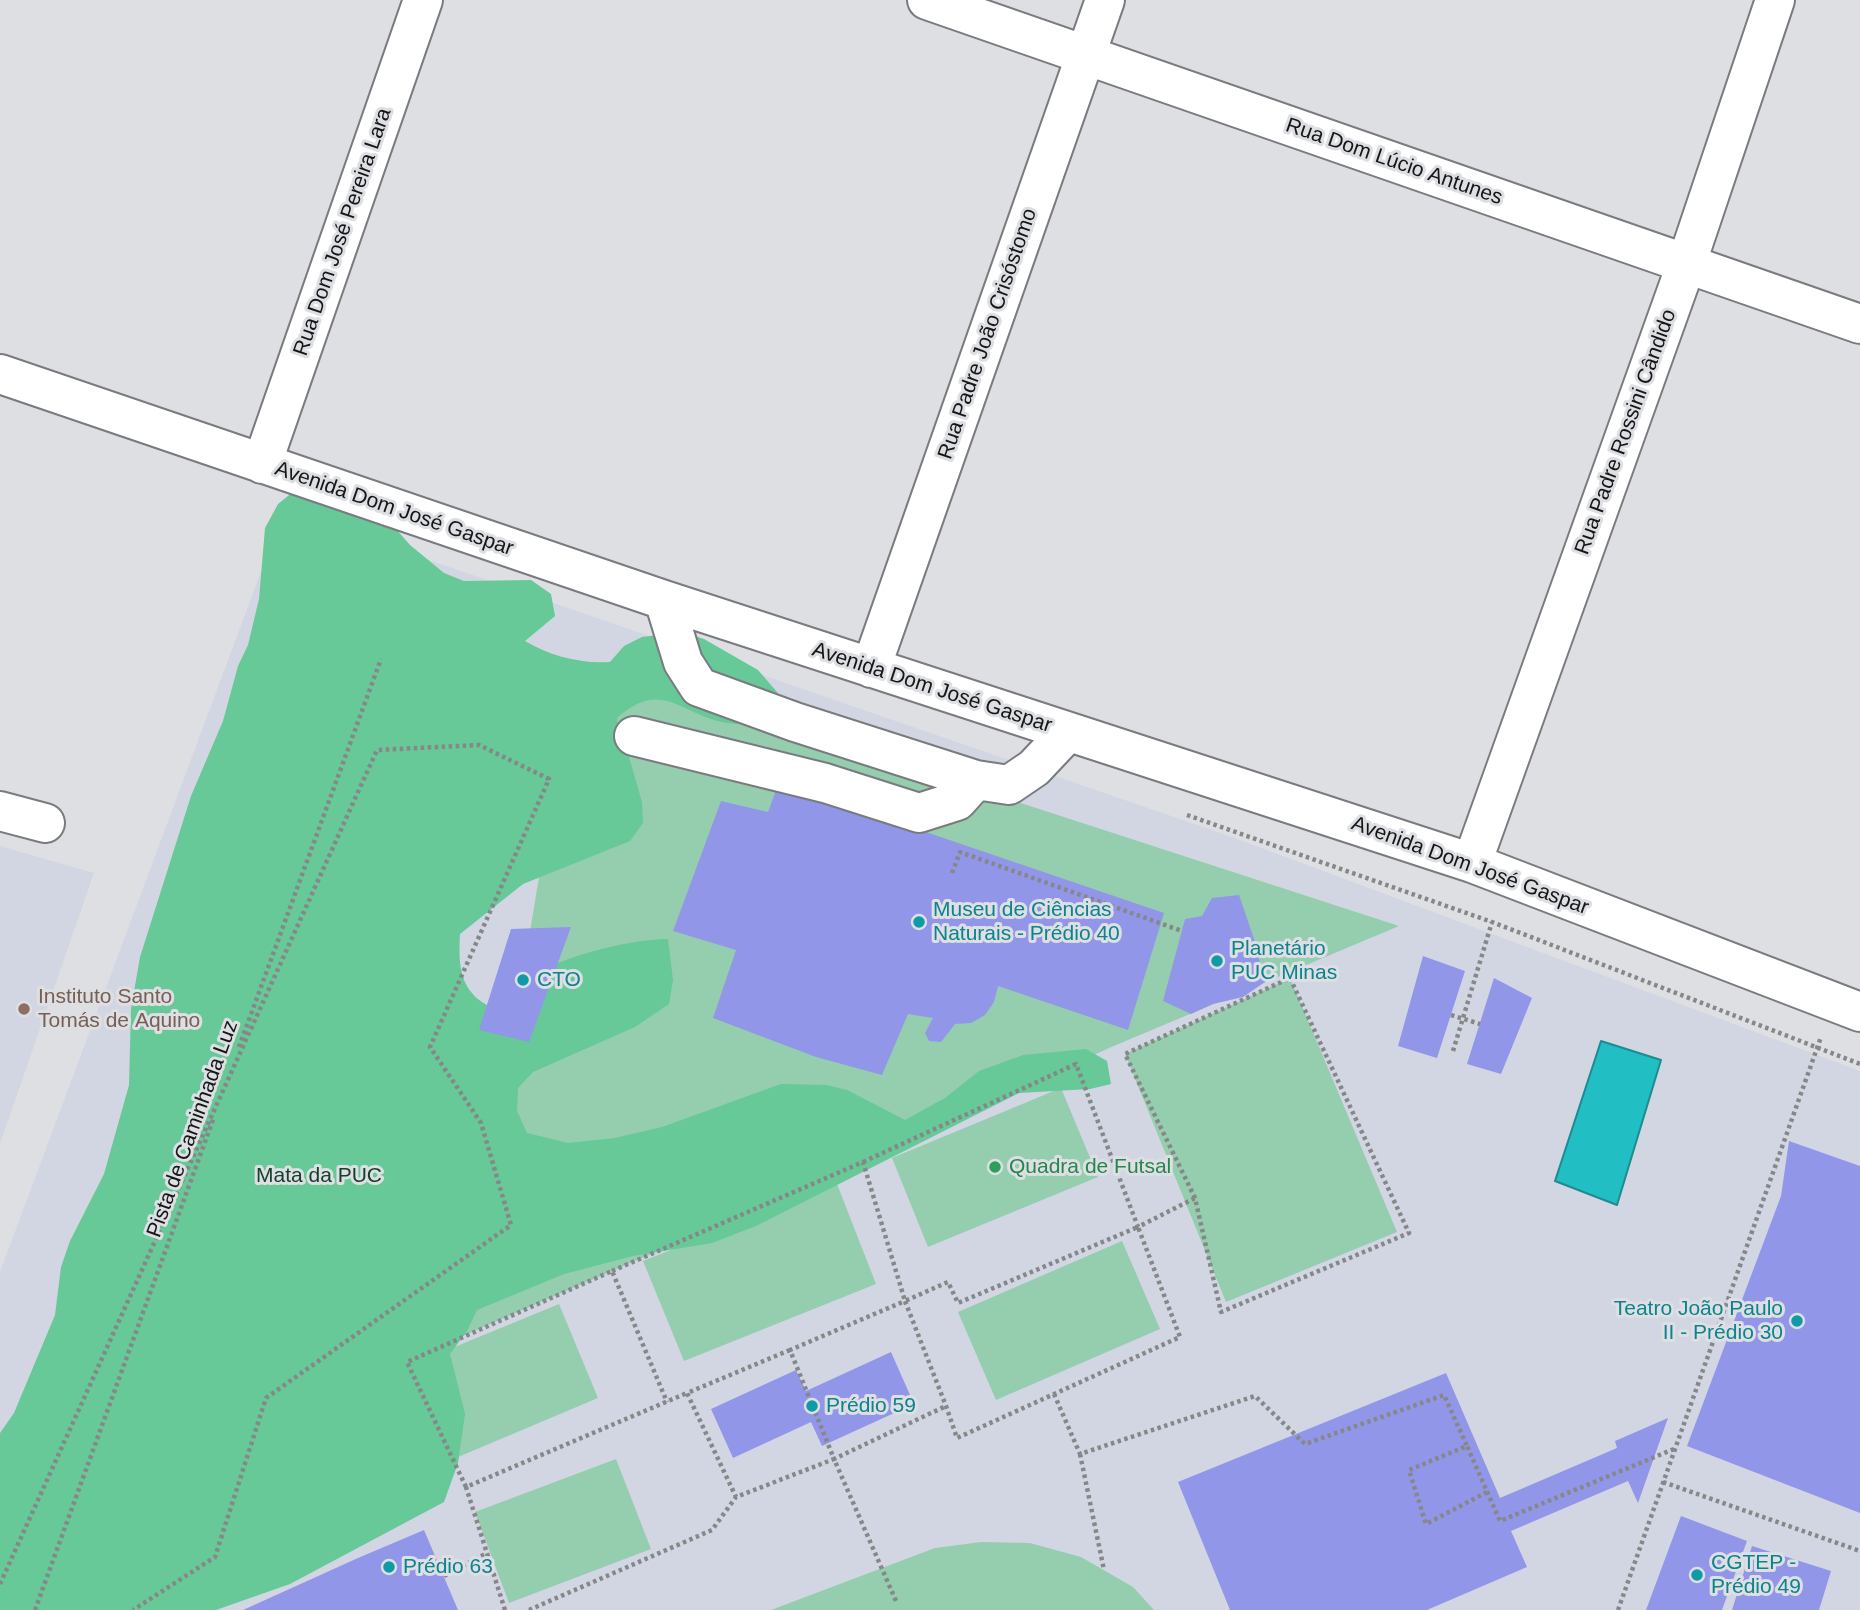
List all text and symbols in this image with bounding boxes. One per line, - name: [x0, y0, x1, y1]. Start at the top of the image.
- street label: Rua Dom José Pereira Lara: [289, 105, 397, 359]
- street label: Rua Dom Lúcio Antunes: [1282, 113, 1506, 211]
- street label: Rua Padre João Crisóstomo: [933, 205, 1043, 463]
- street label: Rua Padre Rossini Cândido: [1570, 306, 1682, 558]
- street label: Avenida Dom José Gaspar: [271, 456, 517, 562]
- street label: Avenida Dom José Gaspar: [809, 637, 1055, 739]
- street label: Avenida Dom José Gaspar: [1348, 811, 1592, 921]
- place label: Museu de Ciências Naturais - Prédio 40: [933, 897, 1120, 947]
- marker: Museu de Ciências Naturais - Prédio 40: [911, 914, 927, 930]
- place label: Planetário PUC Minas: [1231, 936, 1337, 986]
- marker: Planetário PUC Minas: [1209, 953, 1225, 969]
- place label: CTO: [537, 967, 581, 993]
- marker: CTO: [515, 972, 531, 988]
- place label: Instituto Santo Tomás de Aquino: [38, 984, 200, 1034]
- marker: Instituto Santo Tomás de Aquino: [16, 1001, 32, 1017]
- street label: Pista de Caminhada Luz: [142, 1017, 244, 1241]
- place label: Quadra de Futsal: [1009, 1154, 1171, 1180]
- marker: Quadra de Futsal: [987, 1159, 1003, 1175]
- park label: Mata da PUC: [256, 1163, 382, 1189]
- place label: Teatro João Paulo II - Prédio 30: [1614, 1296, 1783, 1346]
- marker: Teatro João Paulo II - Prédio 30: [1789, 1313, 1805, 1329]
- place label: Prédio 59: [826, 1393, 916, 1419]
- marker: Prédio 59: [804, 1398, 820, 1414]
- place label: CGTEP - Prédio 49: [1711, 1550, 1801, 1600]
- place label: Prédio 63: [403, 1554, 493, 1580]
- marker: Prédio 63: [381, 1559, 397, 1575]
- marker: CGTEP - Prédio 49: [1689, 1567, 1705, 1583]

